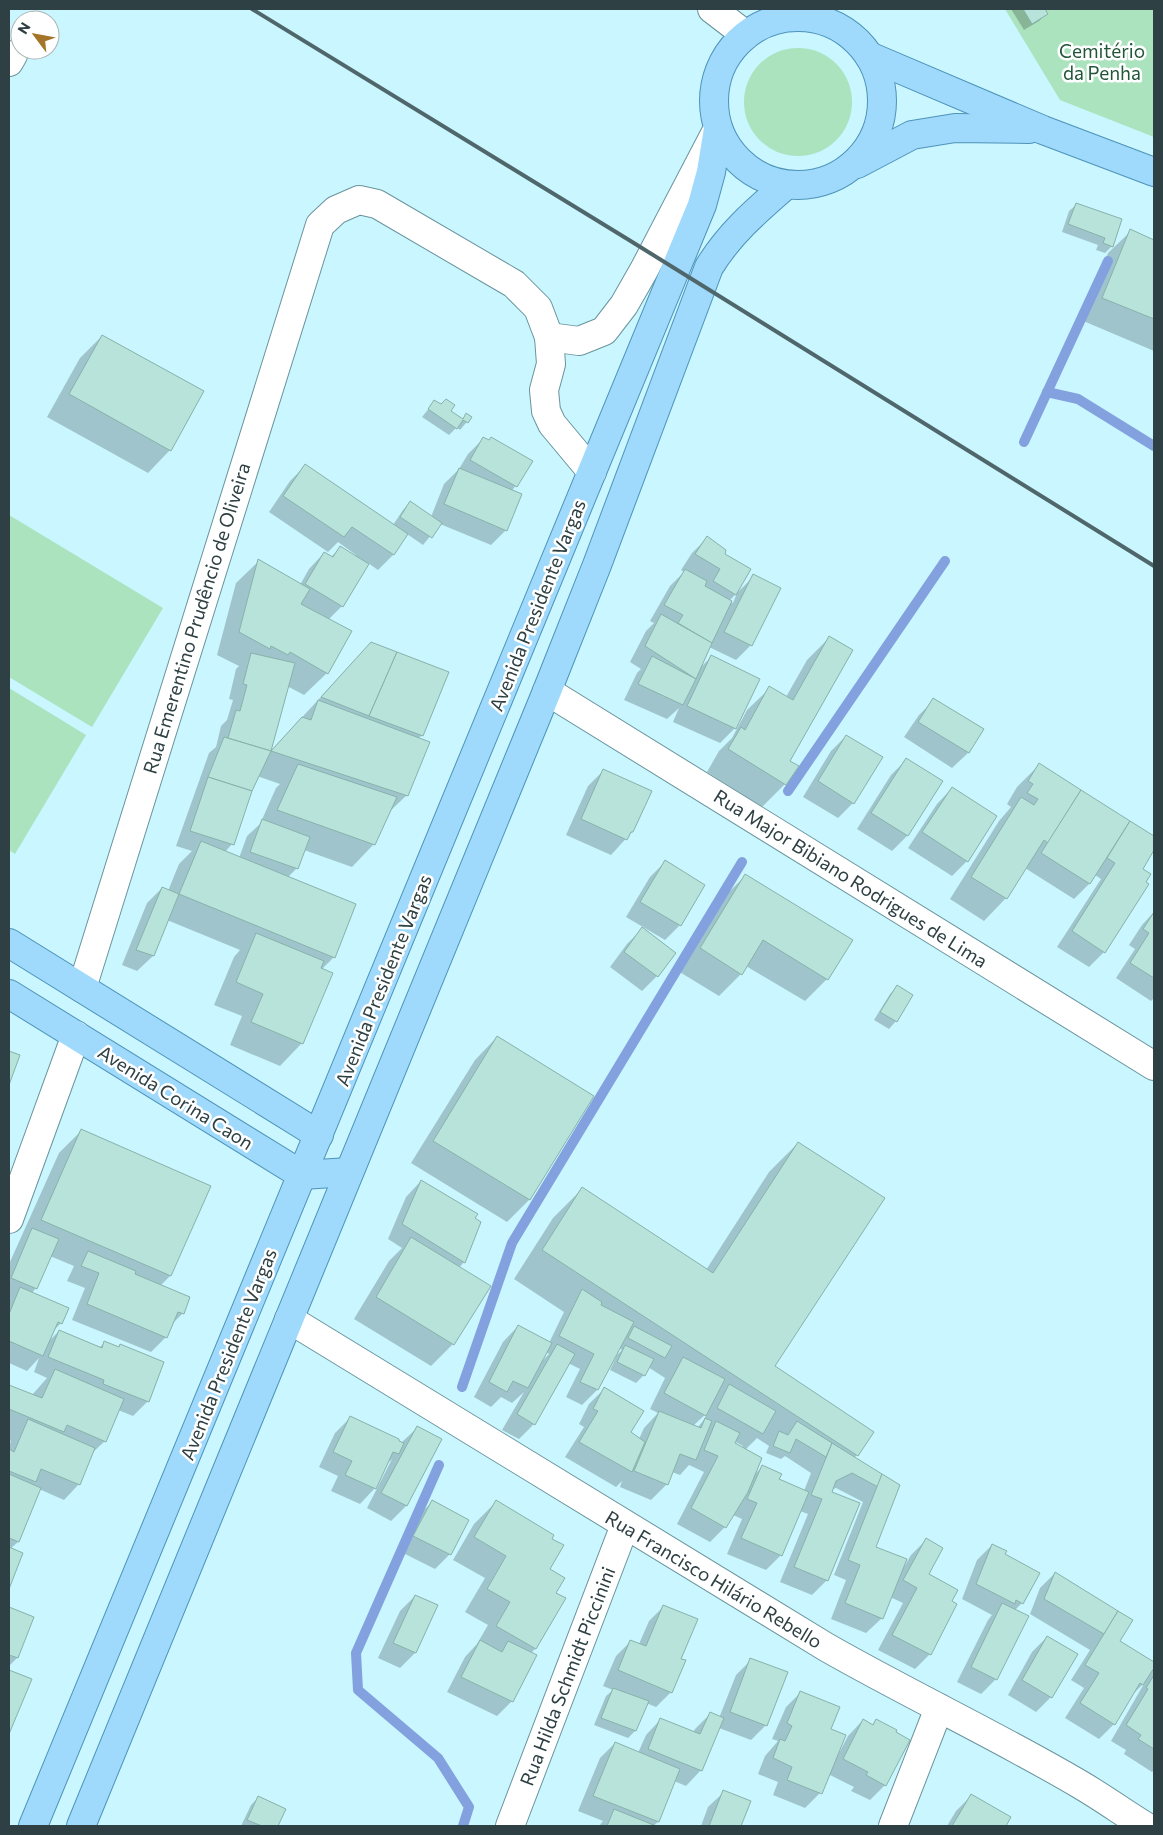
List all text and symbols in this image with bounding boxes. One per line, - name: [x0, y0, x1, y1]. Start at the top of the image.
- north arrow: [10, 10, 60, 60]
- text: N: [14, 19, 34, 37]
- park label: Cemitério da Penha: [1059, 39, 1145, 84]
- street label: Rua Emerentino Prudêncio de Oliveira: [138, 460, 254, 776]
- street label: Avenida Presidente Vargas: [484, 496, 590, 714]
- street label: Rua Major Bibiano Rodrigues de Lima: [710, 784, 992, 972]
- street label: Avenida Presidente Vargas: [330, 871, 436, 1089]
- street label: Avenida Corina Caon: [94, 1040, 258, 1154]
- street label: Avenida Presidente Vargas: [175, 1245, 281, 1463]
- street label: Rua Francisco Hilário Rebello: [602, 1505, 826, 1653]
- street label: Rua Hilda Schmidt Piccinini: [515, 1563, 619, 1789]

